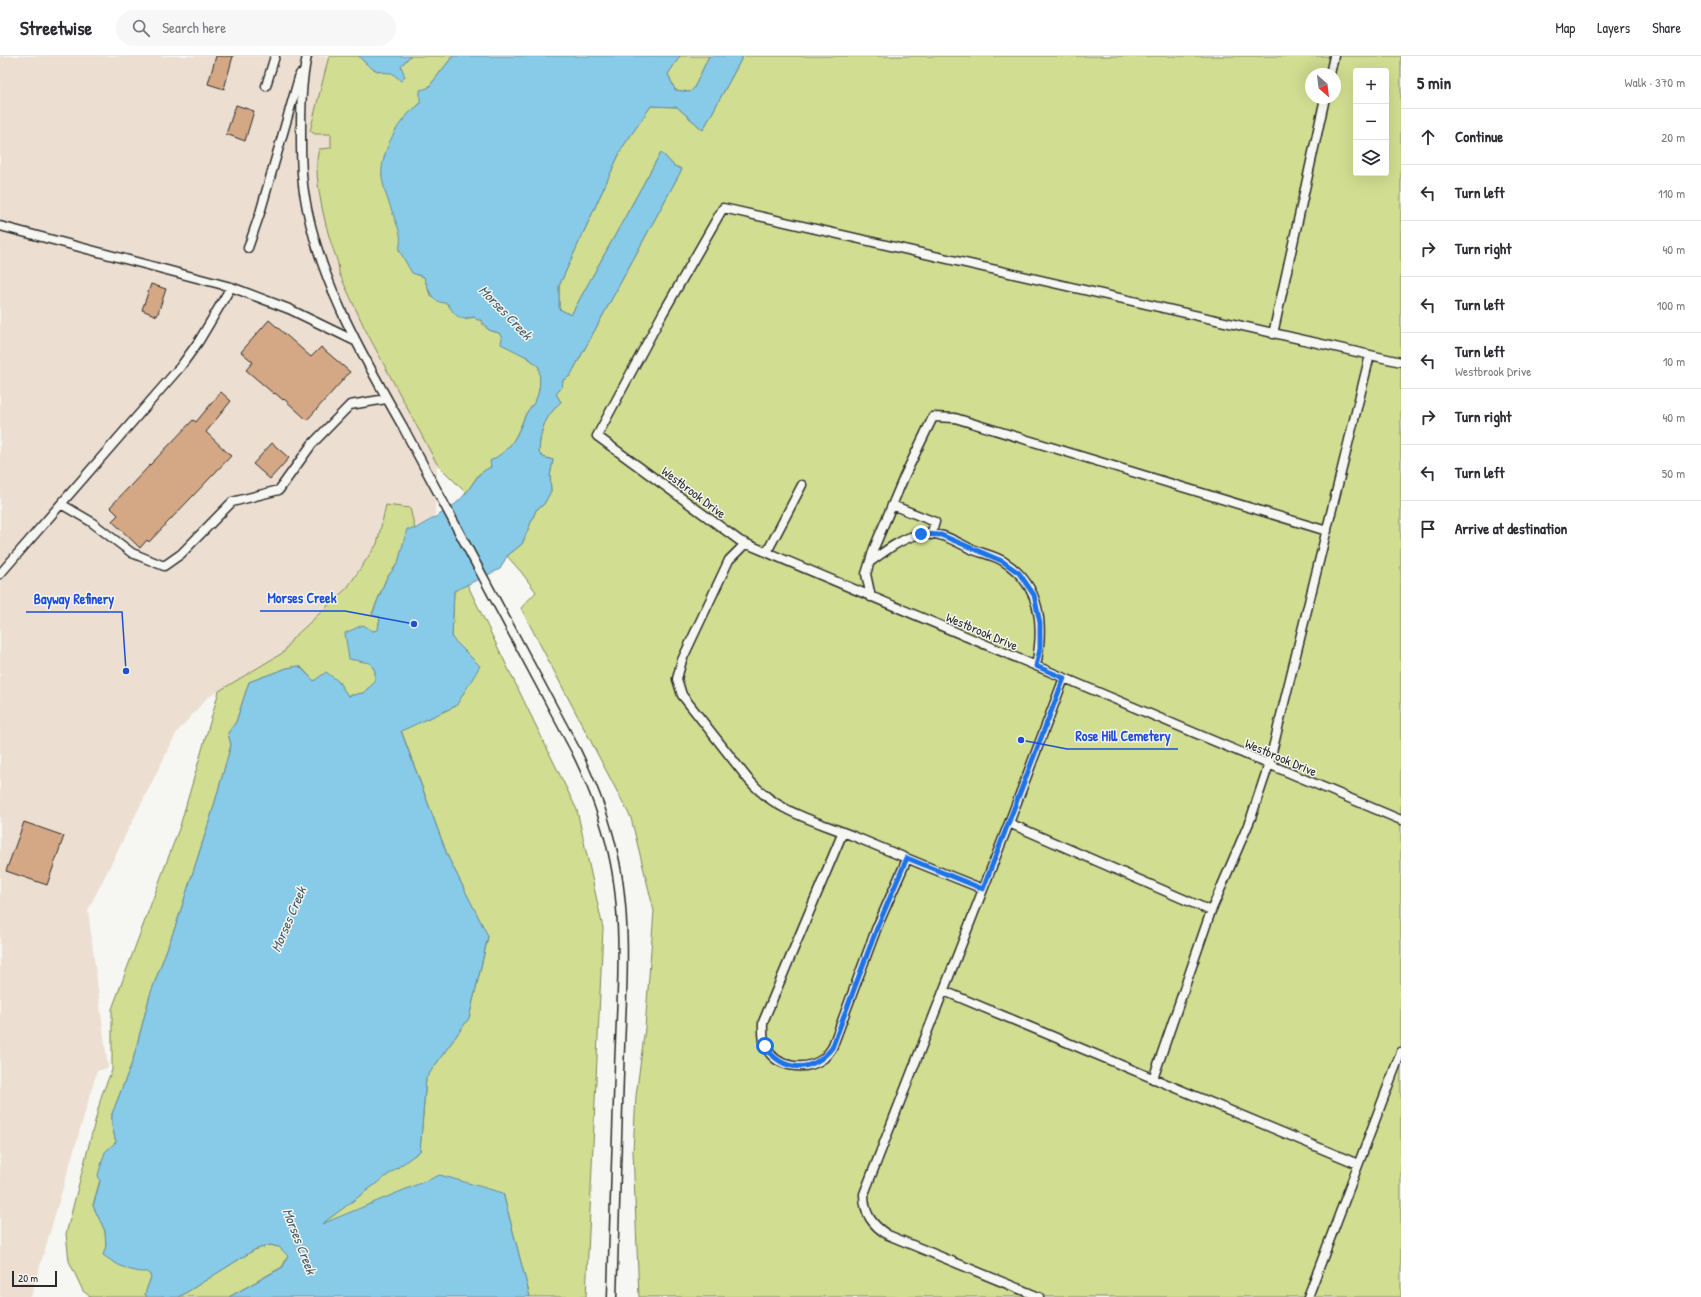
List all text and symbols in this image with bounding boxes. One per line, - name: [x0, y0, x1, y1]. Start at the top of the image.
- search box: [116, 10, 396, 46]
- text: Streetwise: [20, 15, 92, 41]
- icon: search: [130, 17, 152, 39]
- text: Search here: [162, 17, 226, 38]
- text: Map: [1555, 18, 1575, 37]
- text: Layers: [1597, 18, 1630, 37]
- text: Share: [1652, 18, 1681, 37]
- north arrow: [1305, 68, 1341, 104]
- map controls: [1353, 68, 1389, 176]
- button: +: [1353, 68, 1389, 104]
- text: 5 min: [1417, 71, 1451, 94]
- text: Walk · 370 m: [1625, 73, 1685, 91]
- button: −: [1353, 104, 1389, 140]
- icon: ahead: [1417, 126, 1439, 148]
- text: Continue: [1455, 126, 1503, 147]
- text: 20 m: [1661, 128, 1685, 146]
- button: layers: [1353, 140, 1389, 176]
- icon: left: [1417, 182, 1439, 204]
- text: Turn left: [1455, 182, 1505, 203]
- text: 110 m: [1658, 184, 1685, 202]
- icon: right: [1417, 238, 1439, 260]
- text: Turn right: [1455, 238, 1511, 259]
- text: 40 m: [1662, 240, 1685, 258]
- water label: Morses Creek: [475, 281, 538, 344]
- icon: left: [1417, 294, 1439, 316]
- text: Turn left: [1455, 294, 1505, 315]
- text: 100 m: [1657, 296, 1685, 314]
- text: Turn left: [1455, 341, 1505, 362]
- icon: left: [1417, 350, 1439, 372]
- text: 10 m: [1663, 352, 1685, 370]
- text: Westbrook Drive: [1455, 362, 1531, 380]
- icon: right: [1417, 406, 1439, 428]
- text: Turn right: [1455, 406, 1511, 427]
- text: 40 m: [1662, 408, 1685, 426]
- street label: Westbrook Drive: [658, 462, 730, 522]
- icon: left: [1417, 462, 1439, 484]
- text: Turn left: [1455, 462, 1505, 483]
- text: 50 m: [1662, 464, 1685, 482]
- icon: arrive: [1417, 518, 1439, 540]
- text: Arrive at destination: [1455, 518, 1567, 539]
- route end: [912, 525, 930, 543]
- callout: Morses Creek: [260, 585, 345, 611]
- callout: Bayway Refinery: [26, 586, 122, 612]
- text: Morses Creek: [268, 588, 337, 607]
- text: Bayway Refinery: [34, 589, 114, 610]
- street label: Westbrook Drive: [943, 608, 1021, 654]
- callout: Rose Hill Cemetery: [1067, 723, 1178, 749]
- text: Rose Hill Cemetery: [1075, 726, 1171, 747]
- street label: Westbrook Drive: [1242, 734, 1320, 780]
- water label: Morses Creek: [266, 882, 311, 954]
- route start: [756, 1037, 774, 1055]
- water label: Morses Creek: [279, 1205, 322, 1278]
- scale bar: [12, 1269, 57, 1288]
- text: 20 m: [18, 1271, 38, 1285]

